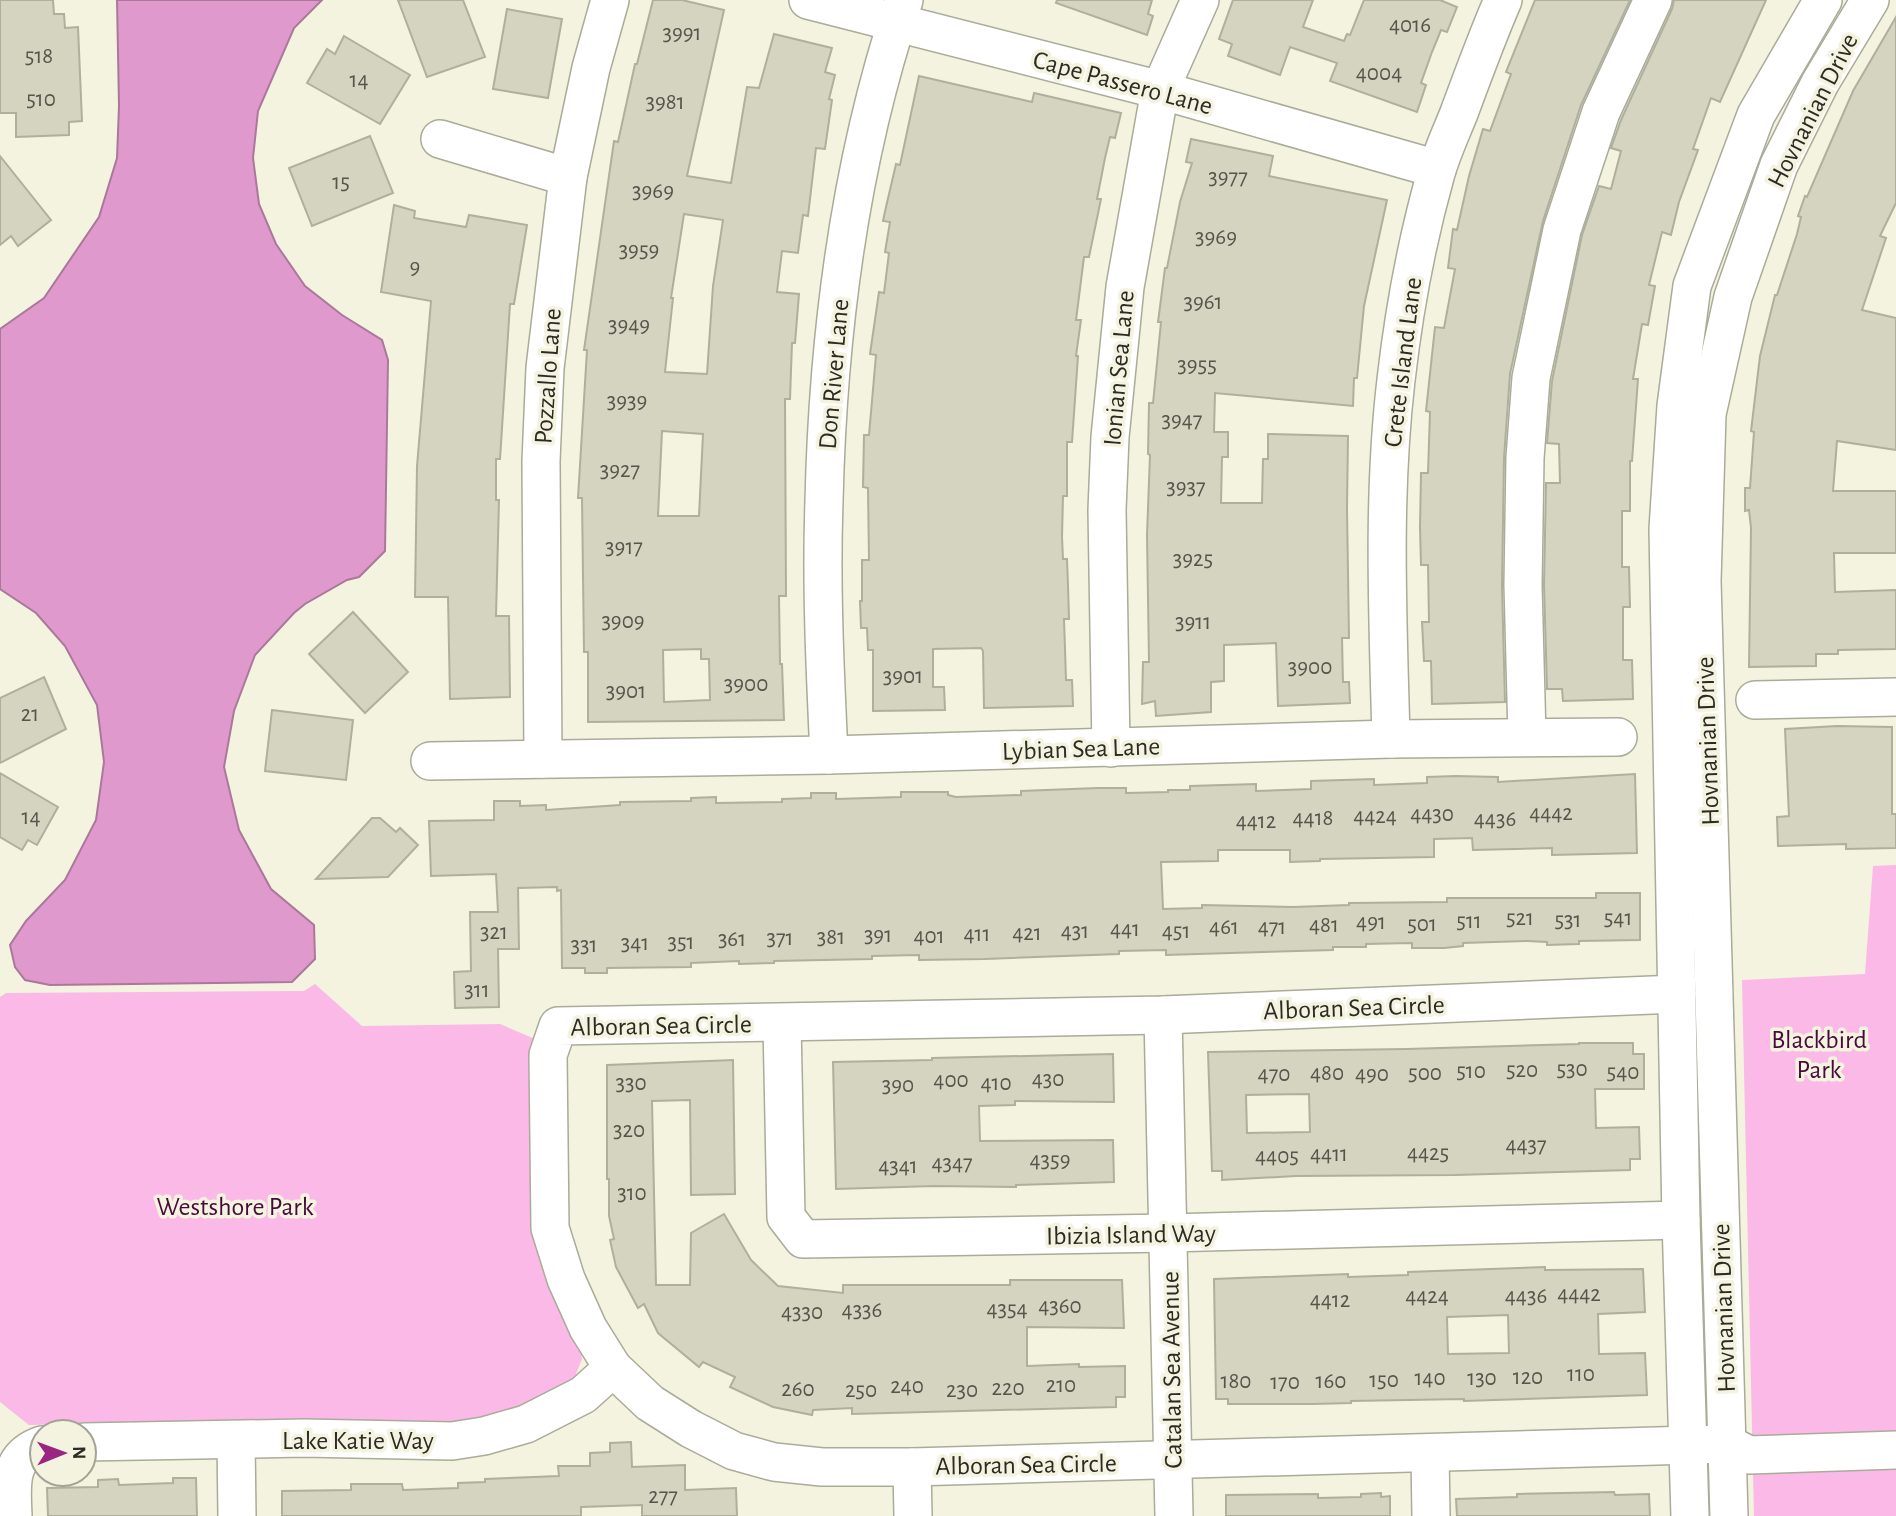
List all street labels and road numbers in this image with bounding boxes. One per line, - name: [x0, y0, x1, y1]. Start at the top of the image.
- street label: Hovnanian Drive: [1763, 29, 1863, 192]
- street label: Cape Passero Lane: [1030, 47, 1215, 119]
- street label: Crete Island Lane: [1380, 276, 1426, 449]
- street label: Ionian Sea Lane: [1099, 289, 1139, 447]
- street label: Don River Lane: [814, 298, 854, 450]
- street label: Pozzallo Lane: [530, 307, 566, 445]
- street label: Hovnanian Drive: [1692, 656, 1724, 826]
- street label: Lybian Sea Lane: [1001, 733, 1161, 765]
- street label: Alboran Sea Circle: [1263, 992, 1445, 1024]
- street label: Alboran Sea Circle: [570, 1011, 752, 1041]
- street label: Ibizia Island Way: [1046, 1221, 1216, 1249]
- street label: Hovnanian Drive: [1708, 1223, 1740, 1393]
- street label: Catalan Sea Avenue: [1157, 1271, 1187, 1469]
- street label: Lake Katie Way: [282, 1428, 434, 1454]
- street label: Alboran Sea Circle: [935, 1450, 1117, 1480]

